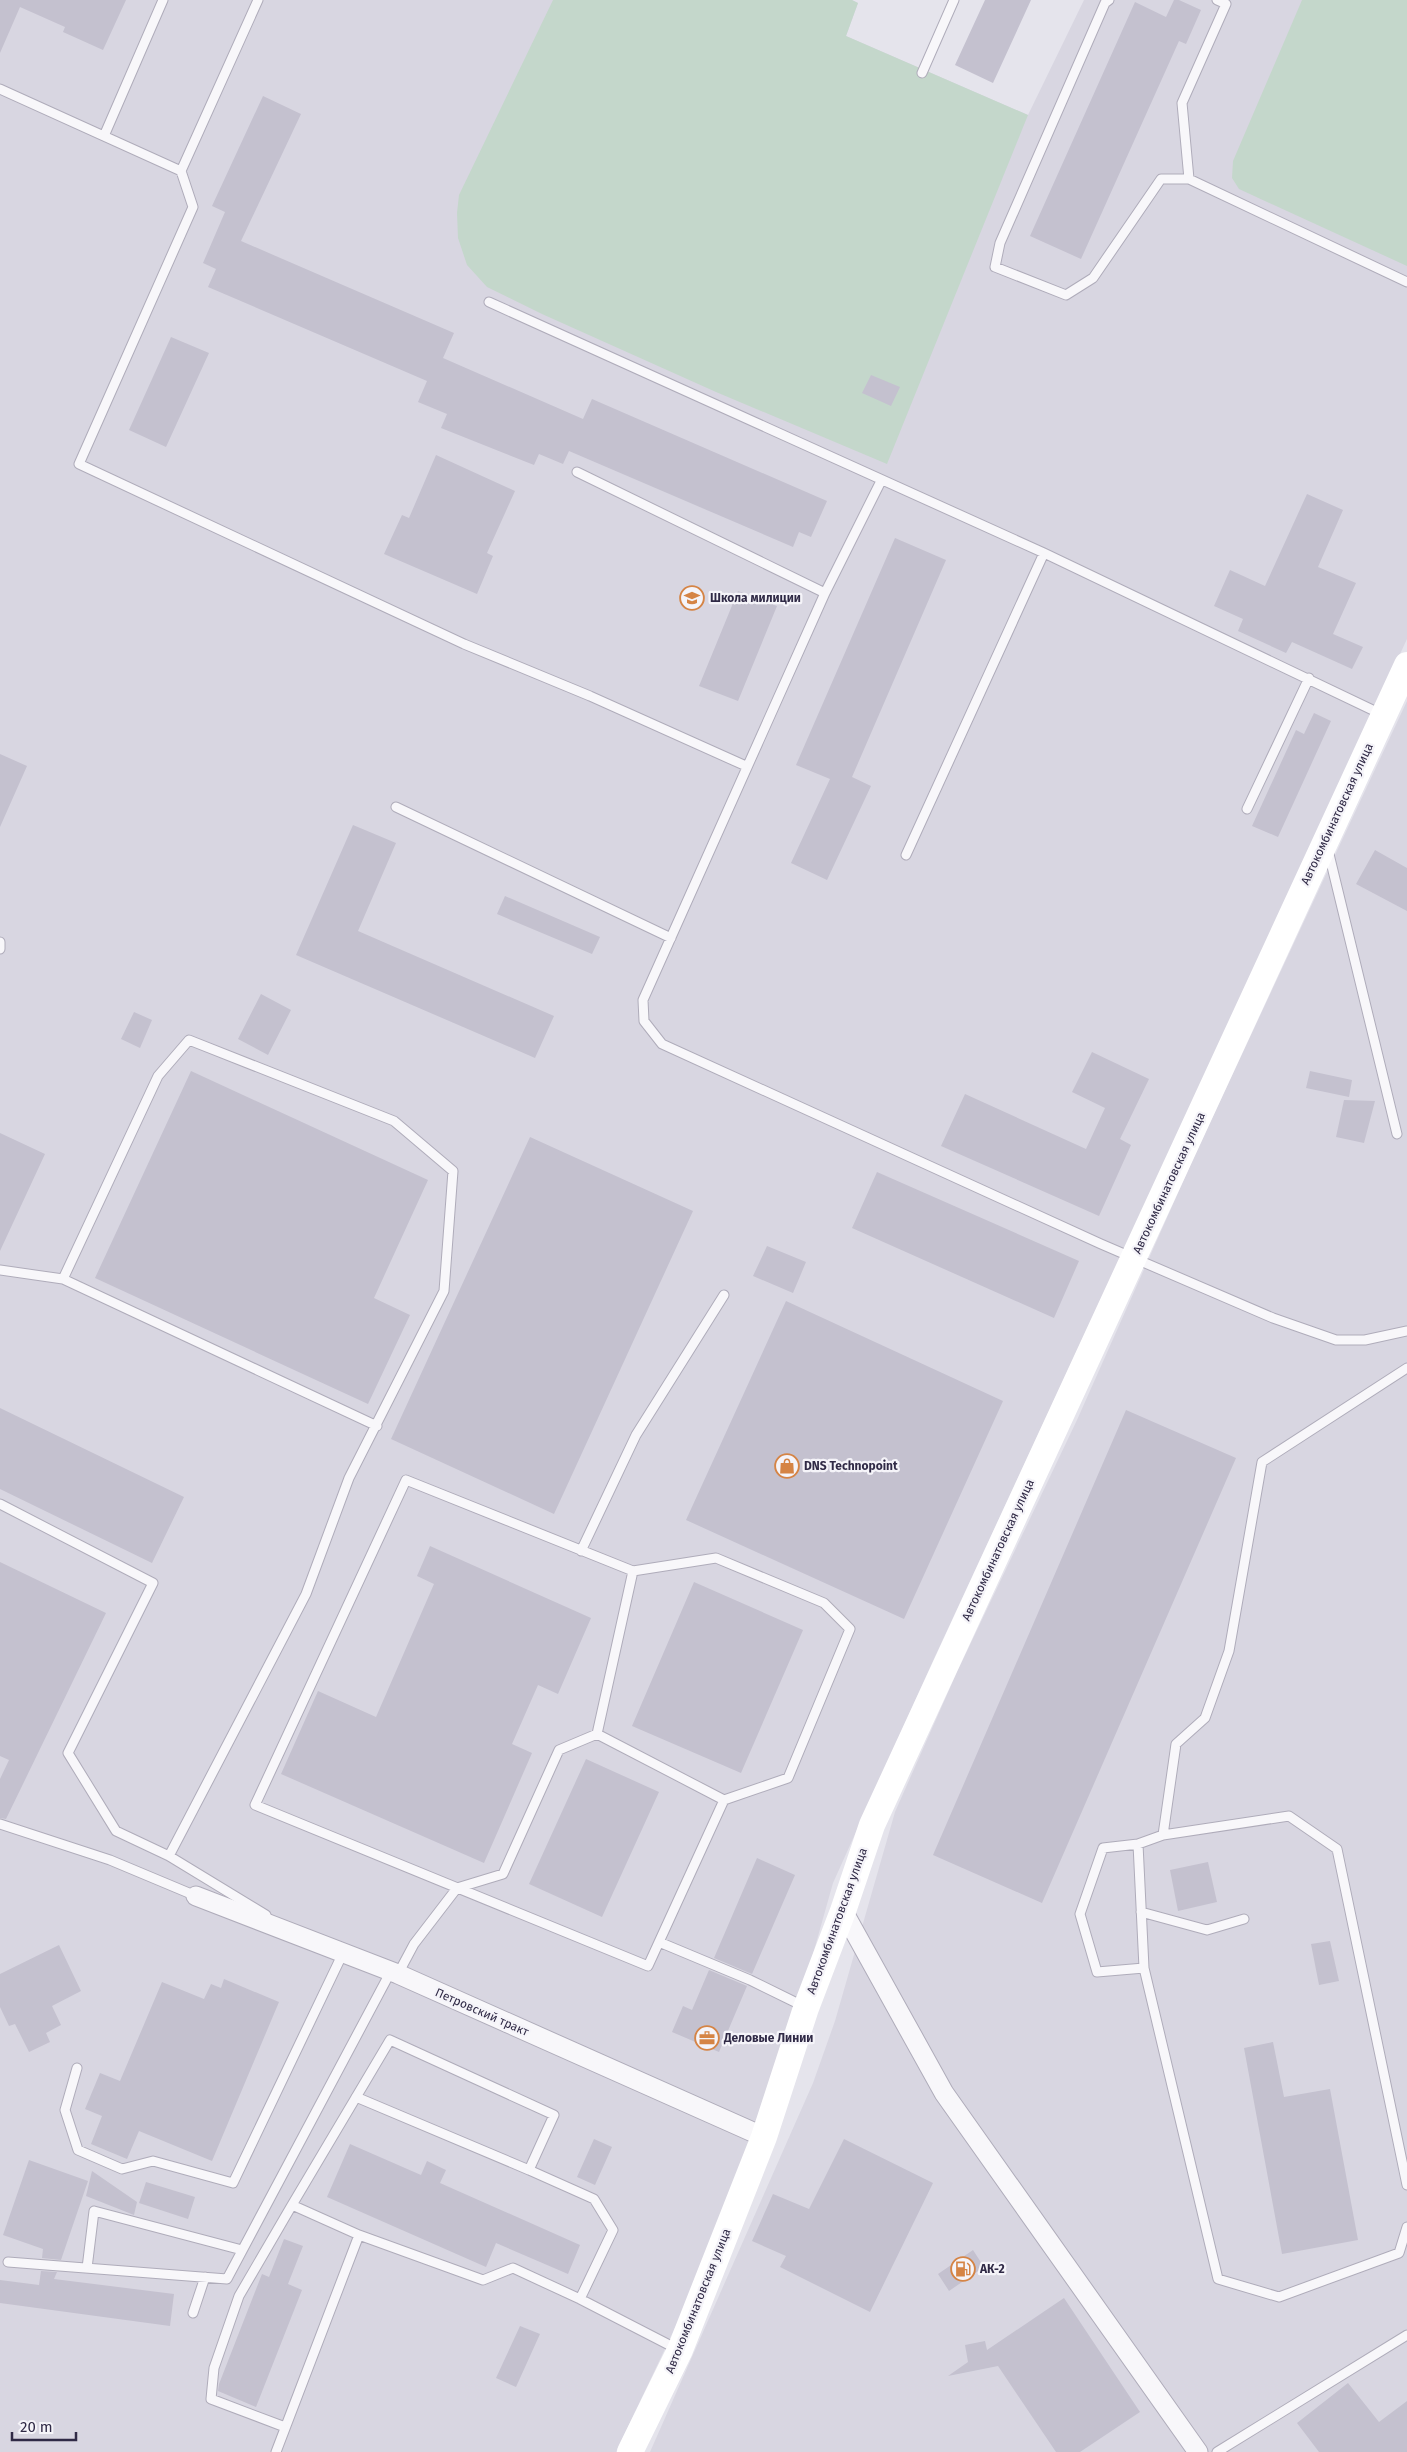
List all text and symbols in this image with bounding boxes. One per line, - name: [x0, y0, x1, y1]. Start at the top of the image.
- school or university icon: Школа милиции: [679, 585, 705, 611]
- place label: Школа милиции: [710, 591, 801, 605]
- street label: Автокомбинатовская улица: [1298, 741, 1376, 887]
- street label: Автокомбинатовская улица: [1130, 1110, 1208, 1256]
- shop icon: DNS Technopoint: [774, 1453, 800, 1479]
- place label: DNS Technopoint: [804, 1459, 898, 1473]
- street label: Автокомбинатовская улица: [959, 1477, 1037, 1623]
- street label: Автокомбинатовская улица: [804, 1846, 870, 1996]
- street label: Петровский тракт: [433, 1985, 531, 2039]
- office icon: Деловые Линии: [694, 2025, 720, 2051]
- place label: Деловые Линии: [723, 2031, 813, 2045]
- street label: Автокомбинатовская улица: [663, 2227, 733, 2375]
- fuel station icon: АК-2: [950, 2256, 976, 2282]
- place label: АК-2: [979, 2262, 1005, 2276]
- scale bar: [12, 2410, 76, 2442]
- text: 20 m: [20, 2418, 53, 2436]

